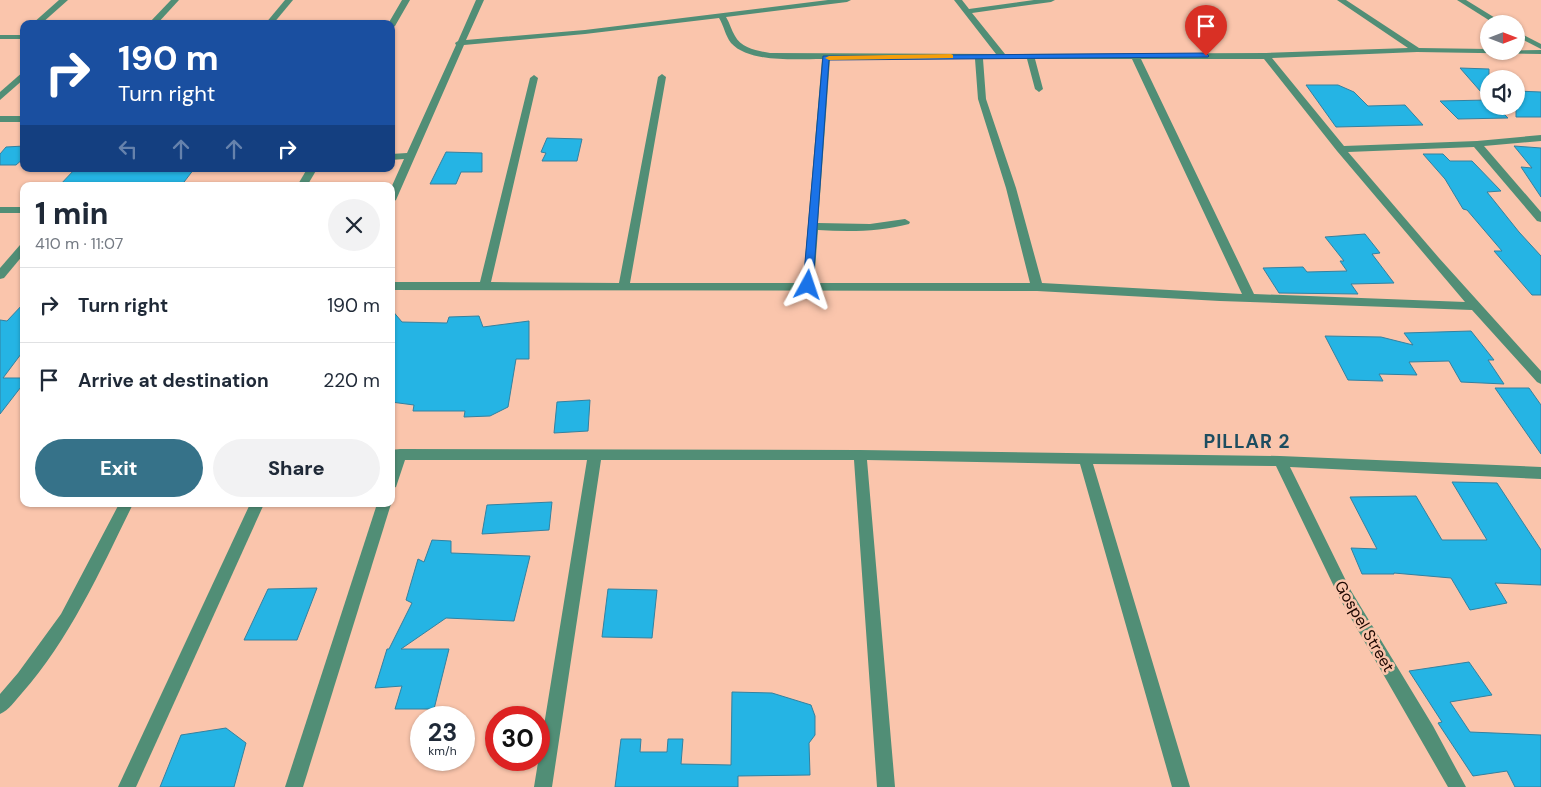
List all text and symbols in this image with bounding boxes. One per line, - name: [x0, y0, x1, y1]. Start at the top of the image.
- pin: [1185, 5, 1227, 56]
- icon: arrive: [1192, 12, 1220, 40]
- north arrow: [1480, 15, 1525, 60]
- map controls: [1480, 15, 1525, 115]
- text: 190 m: [118, 35, 219, 81]
- icon: right: [35, 40, 100, 105]
- button: sound: [1480, 70, 1525, 115]
- text: Turn right: [118, 79, 215, 108]
- icon: left: [114, 135, 142, 163]
- icon: ahead: [167, 135, 195, 163]
- icon: ahead: [220, 135, 248, 163]
- icon: right: [273, 135, 301, 163]
- text: 1 min: [35, 194, 108, 233]
- button: close: [328, 199, 380, 251]
- text: 410 m · 11:07: [35, 233, 123, 254]
- position arrow: [781, 258, 833, 310]
- icon: right: [35, 291, 63, 319]
- text: Turn right: [78, 293, 168, 318]
- text: 190 m: [327, 293, 380, 318]
- icon: arrive: [35, 366, 63, 394]
- text: Arrive at destination: [78, 368, 269, 393]
- text: 220 m: [323, 368, 380, 393]
- district label: PILLAR 2: [1204, 429, 1290, 454]
- button: Exit: [35, 439, 203, 497]
- button: Share: [213, 439, 380, 497]
- street label: Gospel Street: [1330, 577, 1399, 676]
- speed limit sign: 30: [485, 706, 550, 771]
- text: 23: [428, 716, 457, 749]
- text: km/h: [428, 743, 457, 759]

